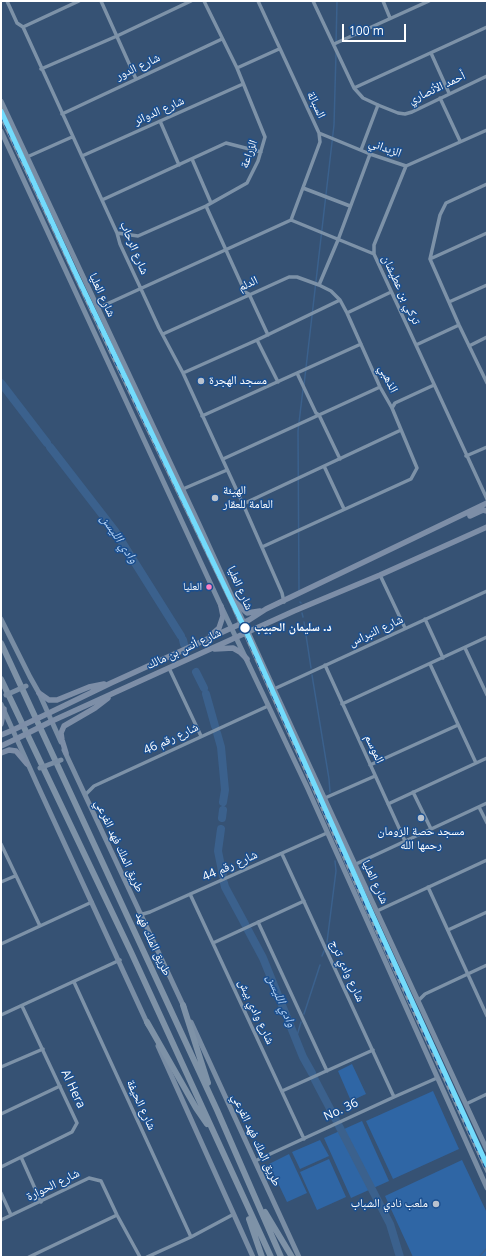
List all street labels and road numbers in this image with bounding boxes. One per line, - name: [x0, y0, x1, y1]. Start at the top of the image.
- street label: شارع الدور: [114, 50, 162, 84]
- street label: أحمد الأنصاري: [406, 69, 468, 107]
- street label: السبالة: [304, 89, 328, 121]
- street label: شارع الدوائر: [132, 94, 186, 128]
- street label: الزبداني: [367, 135, 403, 161]
- street label: الزراعة: [237, 138, 261, 170]
- street label: شارع الرحاب: [116, 219, 152, 277]
- street label: تركي بن عطيشان: [379, 253, 423, 327]
- street label: شارع العليا: [86, 271, 118, 319]
- street label: الدلم: [236, 273, 260, 295]
- street label: الذهبي: [375, 363, 401, 395]
- street label: شارع العليا: [224, 564, 256, 612]
- street label: شارع النبراس: [347, 612, 405, 650]
- street label: شارع أنس بن مالك: [144, 625, 224, 673]
- street label: شارع رقم 46: [141, 720, 201, 758]
- street label: الموسم: [361, 732, 387, 766]
- street label: طريق الملك فهد الفرعي: [91, 797, 147, 895]
- street label: شارع رقم 44: [200, 847, 260, 885]
- street label: شارع العليا: [359, 858, 391, 906]
- street label: طريق الملك فهد: [132, 910, 174, 978]
- street label: شارع وادي ترج: [326, 938, 368, 1004]
- street label: شارع وادي بيش: [235, 977, 277, 1047]
- street label: Al Hera: [58, 1067, 88, 1111]
- street label: شارع الحيفة: [123, 1078, 159, 1132]
- street label: طريق الملك فهد الفرعي: [228, 1091, 284, 1189]
- street label: No. 36: [322, 1096, 360, 1124]
- street label: شارع الحوارة: [24, 1166, 82, 1204]

